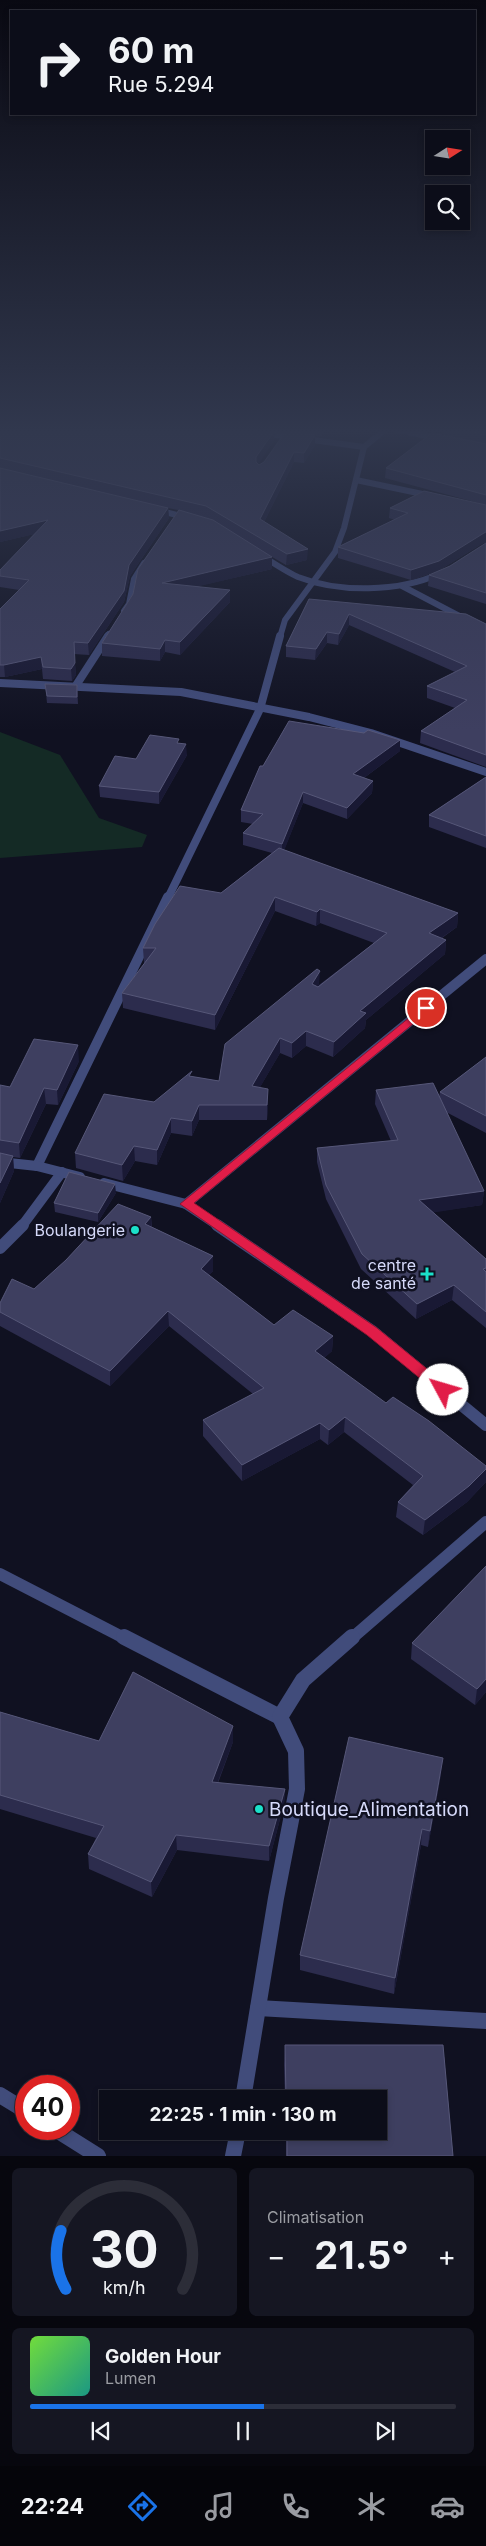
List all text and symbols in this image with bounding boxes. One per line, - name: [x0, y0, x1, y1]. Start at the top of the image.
- text: 60 m: [108, 29, 195, 71]
- icon: right: [25, 30, 90, 95]
- text: Rue 5.294: [108, 71, 215, 97]
- north arrow: [425, 130, 470, 175]
- map controls: [425, 130, 470, 230]
- button: search: [425, 185, 470, 230]
- pin: [405, 987, 447, 1029]
- icon: arrive: [412, 994, 440, 1022]
- place label: Boulangerie: [35, 1220, 125, 1240]
- marker: Boulangerie: [129, 1224, 141, 1236]
- place label: centre de santé: [351, 1255, 416, 1293]
- marker: centre de santé: [420, 1267, 434, 1281]
- position arrow: [416, 1363, 468, 1415]
- place label: Boutique_Alimentation: [269, 1798, 469, 1821]
- marker: Boutique_Alimentation: [253, 1803, 265, 1815]
- speed limit sign: 40: [15, 2075, 80, 2140]
- text: 22:25 · 1 min · 130 m: [149, 2103, 337, 2126]
- text: Climatisation: [267, 2207, 364, 2227]
- text: 30: [90, 2218, 159, 2281]
- text: 21.5°: [314, 2232, 409, 2278]
- text: −: [267, 2239, 286, 2273]
- text: +: [437, 2239, 456, 2273]
- text: km/h: [103, 2277, 146, 2298]
- text: Golden Hour: [105, 2345, 221, 2368]
- text: Lumen: [105, 2368, 156, 2388]
- icon: previous: [87, 2417, 115, 2445]
- icon: pause: [229, 2417, 257, 2445]
- icon: next: [371, 2417, 399, 2445]
- icon: directions: [125, 2489, 160, 2524]
- icon: music: [202, 2489, 237, 2524]
- icon: phone: [278, 2489, 313, 2524]
- icon: climate: [354, 2489, 389, 2524]
- icon: car: [430, 2489, 465, 2524]
- text: 22:24: [21, 2493, 84, 2519]

